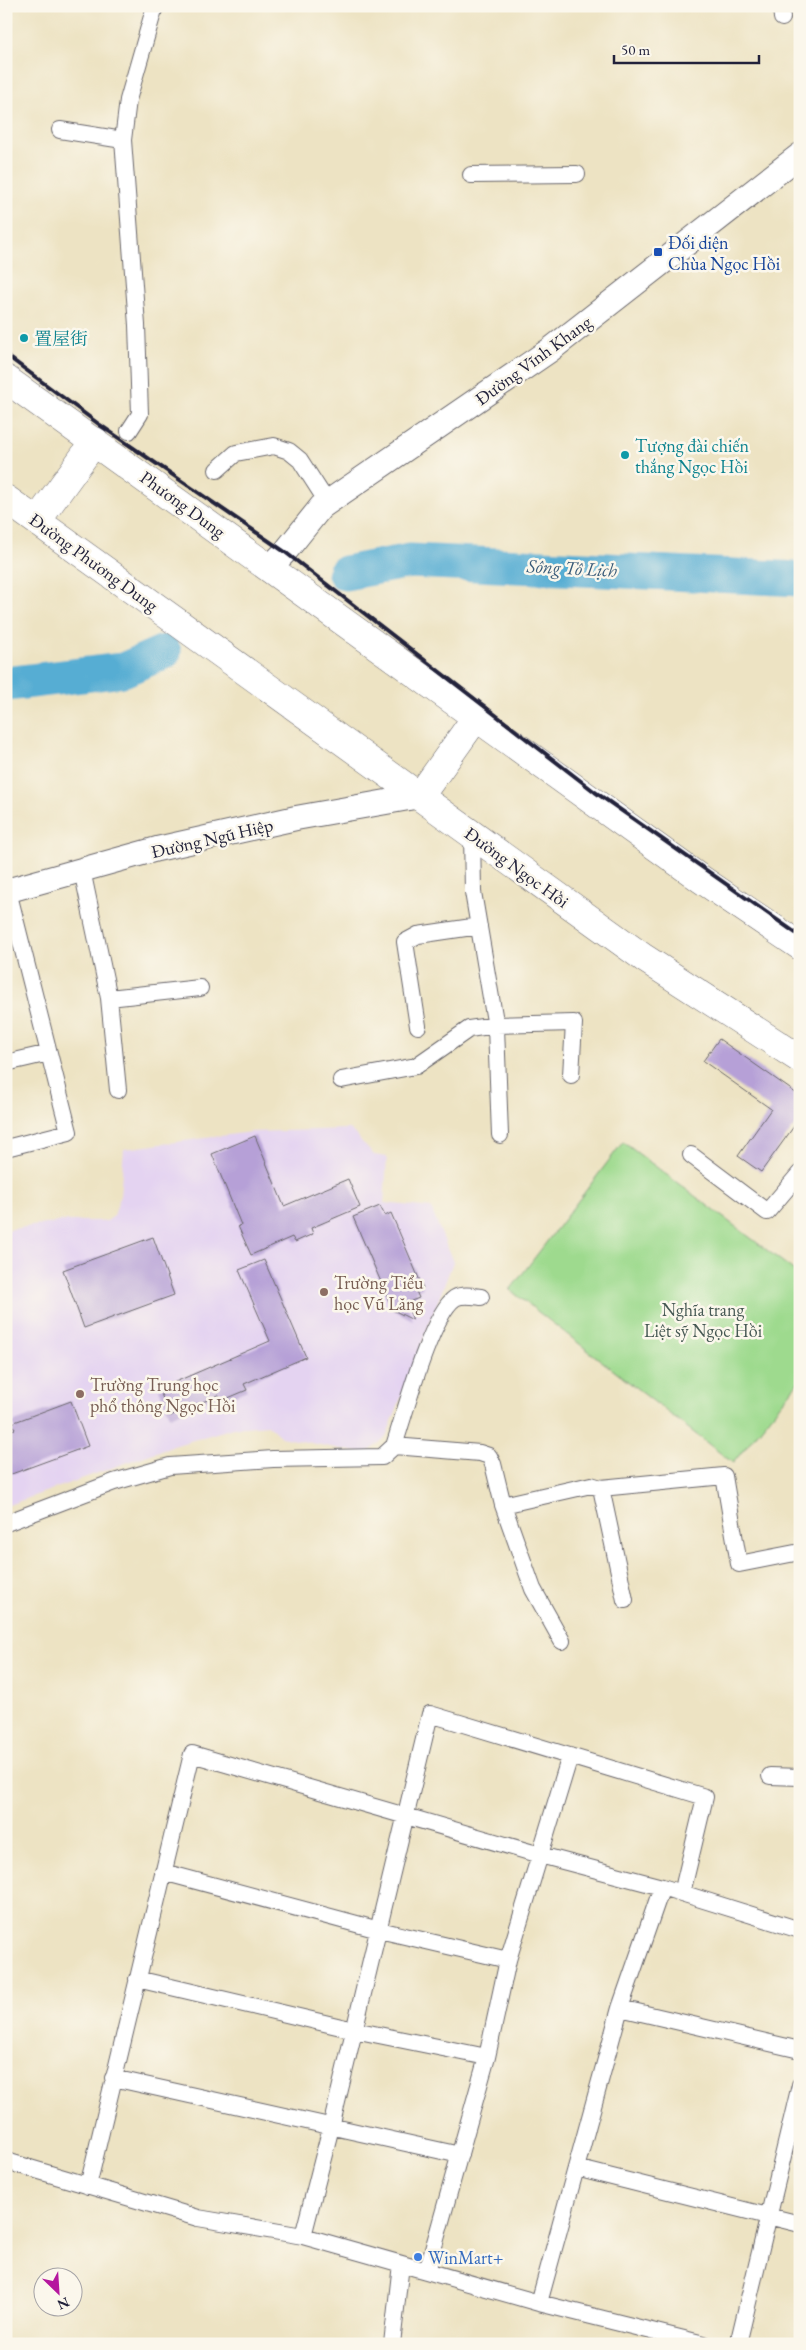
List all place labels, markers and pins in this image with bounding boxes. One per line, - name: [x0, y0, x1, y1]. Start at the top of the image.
- place label: Đối diện Chùa Ngọc Hồi: [668, 231, 781, 275]
- marker: Đối diện Chùa Ngọc Hồi: [652, 246, 664, 258]
- place label: 置屋街: [34, 327, 88, 350]
- marker: 置屋街: [18, 332, 30, 344]
- place label: Tượng đài chiến thắng Ngọc Hồi: [635, 434, 750, 478]
- marker: Tượng đài chiến thắng Ngọc Hồi: [619, 449, 631, 461]
- place label: Trường Tiểu học Vũ Lăng: [334, 1271, 424, 1315]
- marker: Trường Tiểu học Vũ Lăng: [318, 1286, 330, 1298]
- place label: Trường Trung học phổ thông Ngọc Hồi: [90, 1373, 236, 1417]
- marker: Trường Trung học phổ thông Ngọc Hồi: [74, 1388, 86, 1400]
- place label: WinMart+: [428, 2246, 503, 2269]
- marker: WinMart+: [412, 2251, 424, 2263]

